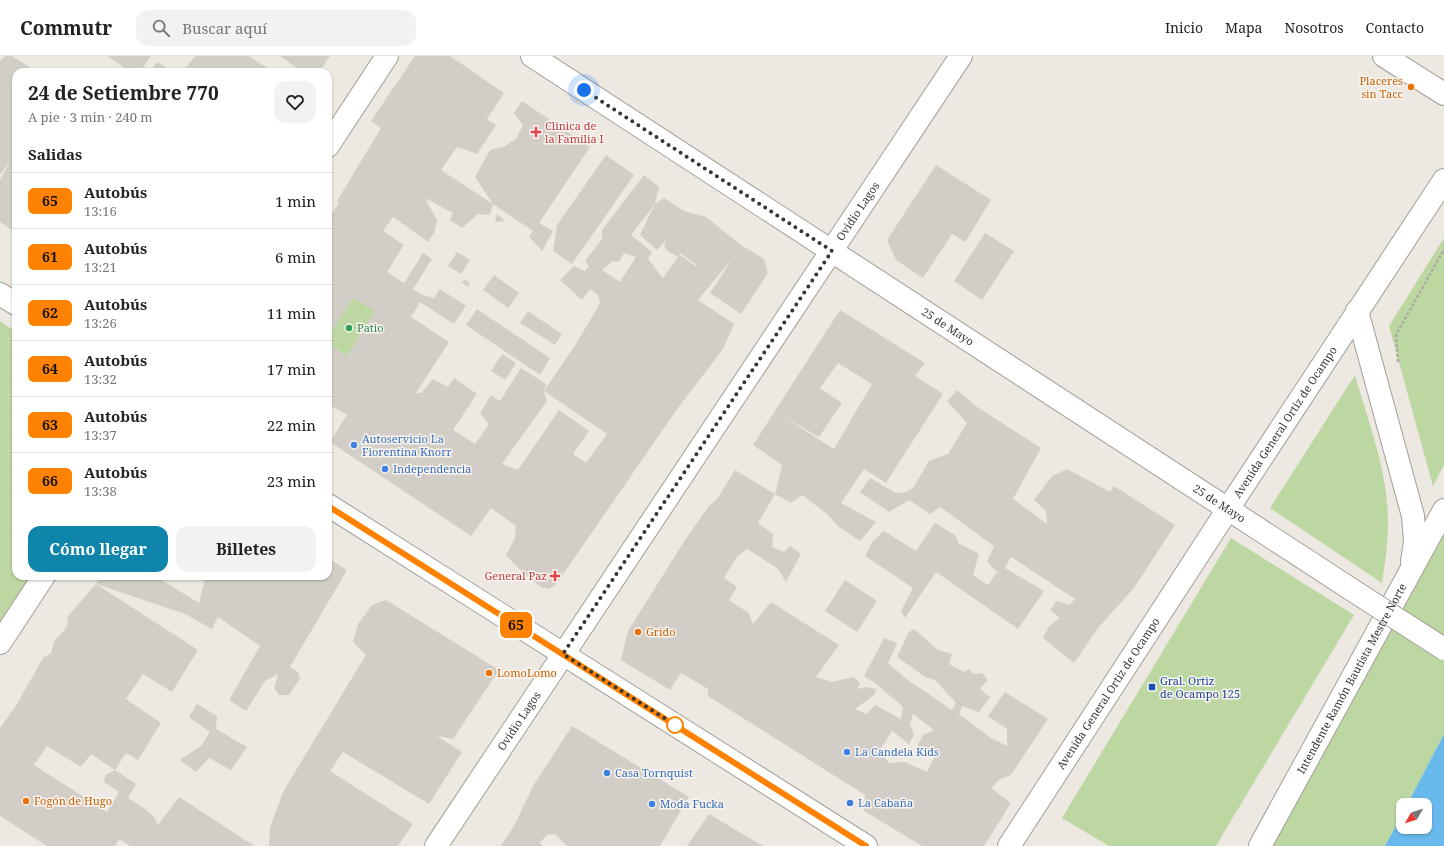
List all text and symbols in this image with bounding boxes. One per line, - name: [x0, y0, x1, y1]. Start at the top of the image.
- search box: [136, 10, 416, 46]
- text: Commutr: [20, 15, 112, 41]
- icon: search: [150, 17, 172, 39]
- text: Buscar aquí: [182, 18, 267, 38]
- text: Inicio: [1165, 18, 1203, 37]
- text: Mapa: [1225, 18, 1263, 37]
- text: Nosotros: [1285, 18, 1344, 37]
- text: Contacto: [1366, 18, 1424, 37]
- place label: Placeres sin Tacc: [1359, 73, 1403, 101]
- text: 24 de Setiembre 770: [28, 80, 219, 106]
- your location: [574, 80, 594, 100]
- button: heart: [274, 81, 316, 123]
- marker: Placeres sin Tacc: [1406, 82, 1416, 92]
- text: A pie · 3 min · 240 m: [28, 108, 153, 126]
- place label: Clinica de la Familia I: [545, 118, 604, 146]
- marker: Clinica de la Familia I: [530, 126, 542, 138]
- text: Salidas: [28, 144, 82, 164]
- street label: Ovidio Lagos: [832, 179, 882, 244]
- text: Autobús: [84, 182, 147, 202]
- text: 65: [42, 191, 58, 210]
- text: 1 min: [275, 191, 316, 211]
- text: 13:16: [84, 202, 117, 220]
- text: Autobús: [84, 238, 147, 258]
- text: 61: [42, 247, 58, 266]
- text: 6 min: [275, 247, 316, 267]
- text: 13:21: [84, 258, 117, 276]
- text: Autobús: [84, 294, 147, 314]
- text: 62: [42, 303, 58, 322]
- text: 11 min: [267, 303, 316, 323]
- street label: 25 de Mayo: [919, 304, 977, 349]
- text: 13:26: [84, 314, 117, 332]
- place label: Patio: [357, 320, 384, 335]
- marker: Patio: [344, 323, 354, 333]
- street label: Avenida General Ortiz de Ocampo: [1230, 343, 1340, 500]
- text: Autobús: [84, 350, 147, 370]
- text: 64: [42, 359, 58, 378]
- text: 17 min: [267, 359, 316, 379]
- text: 13:32: [84, 370, 117, 388]
- text: Autobús: [84, 406, 147, 426]
- text: 63: [42, 415, 58, 434]
- text: 22 min: [267, 415, 316, 435]
- text: 13:37: [84, 426, 117, 444]
- place label: Autoservicio La Fiorentina Knorr: [362, 431, 452, 459]
- marker: Autoservicio La Fiorentina Knorr: [349, 440, 359, 450]
- place label: Independencia: [393, 461, 471, 476]
- text: Autobús: [84, 462, 147, 482]
- marker: Independencia: [380, 464, 390, 474]
- text: 66: [42, 471, 58, 490]
- text: 23 min: [267, 471, 316, 491]
- street label: 25 de Mayo: [1190, 480, 1249, 526]
- text: 13:38: [84, 482, 117, 500]
- button: Cómo llegar: [28, 526, 168, 572]
- button: Billetes: [176, 526, 316, 572]
- place label: General Paz: [484, 568, 547, 583]
- marker: General Paz: [550, 571, 560, 581]
- street label: Intendente Ramón Bautista Mestre Norte: [1293, 580, 1410, 776]
- line badge: 65: [498, 612, 534, 638]
- street label: Avenida General Ortiz de Ocampo: [1053, 614, 1163, 772]
- text: 65: [508, 615, 524, 634]
- place label: Grido: [646, 624, 676, 639]
- marker: Grido: [633, 627, 643, 637]
- place label: LomoLomo: [497, 665, 557, 680]
- marker: LomoLomo: [484, 668, 494, 678]
- place label: Gral. Ortiz de Ocampo 125: [1160, 673, 1240, 701]
- marker: Gral. Ortiz de Ocampo 125: [1147, 682, 1157, 692]
- street label: Ovidio Lagos: [494, 688, 544, 753]
- unlabelled marker: [666, 716, 684, 734]
- place label: La Candela Kids: [855, 744, 939, 759]
- marker: La Candela Kids: [842, 747, 852, 757]
- place label: Casa Tornquist: [615, 765, 693, 780]
- marker: Casa Tornquist: [602, 768, 612, 778]
- place label: Fogón de Hugo: [34, 793, 112, 808]
- place label: La Cabaña: [858, 795, 913, 810]
- marker: Fogón de Hugo: [21, 796, 31, 806]
- place label: Moda Fucka: [660, 796, 724, 811]
- marker: La Cabaña: [845, 798, 855, 808]
- north arrow: [1396, 798, 1432, 834]
- map controls: [1396, 798, 1432, 834]
- marker: Moda Fucka: [647, 799, 657, 809]

